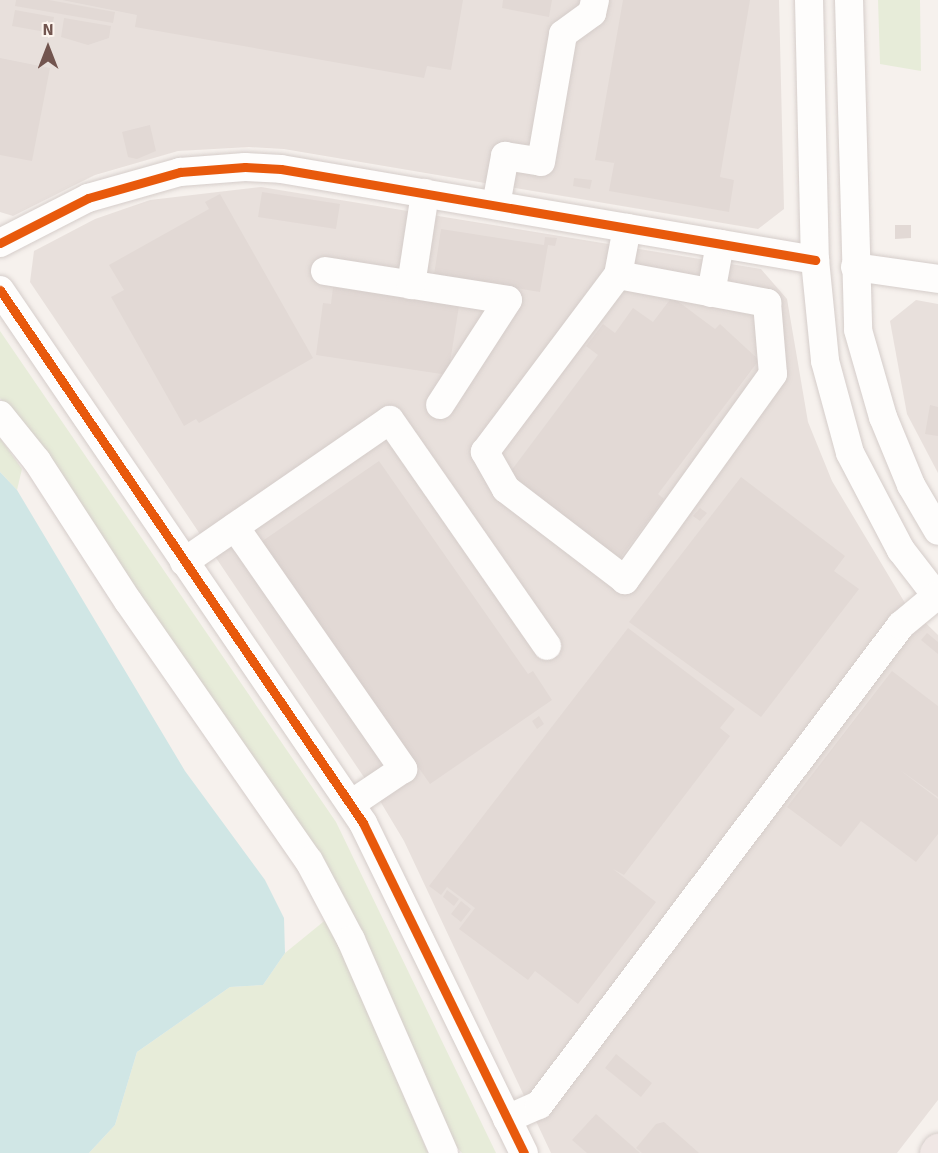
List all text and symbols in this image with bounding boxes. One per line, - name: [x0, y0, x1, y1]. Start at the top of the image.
- north arrow: [18, 18, 78, 78]
- text: N: [42, 20, 54, 40]

